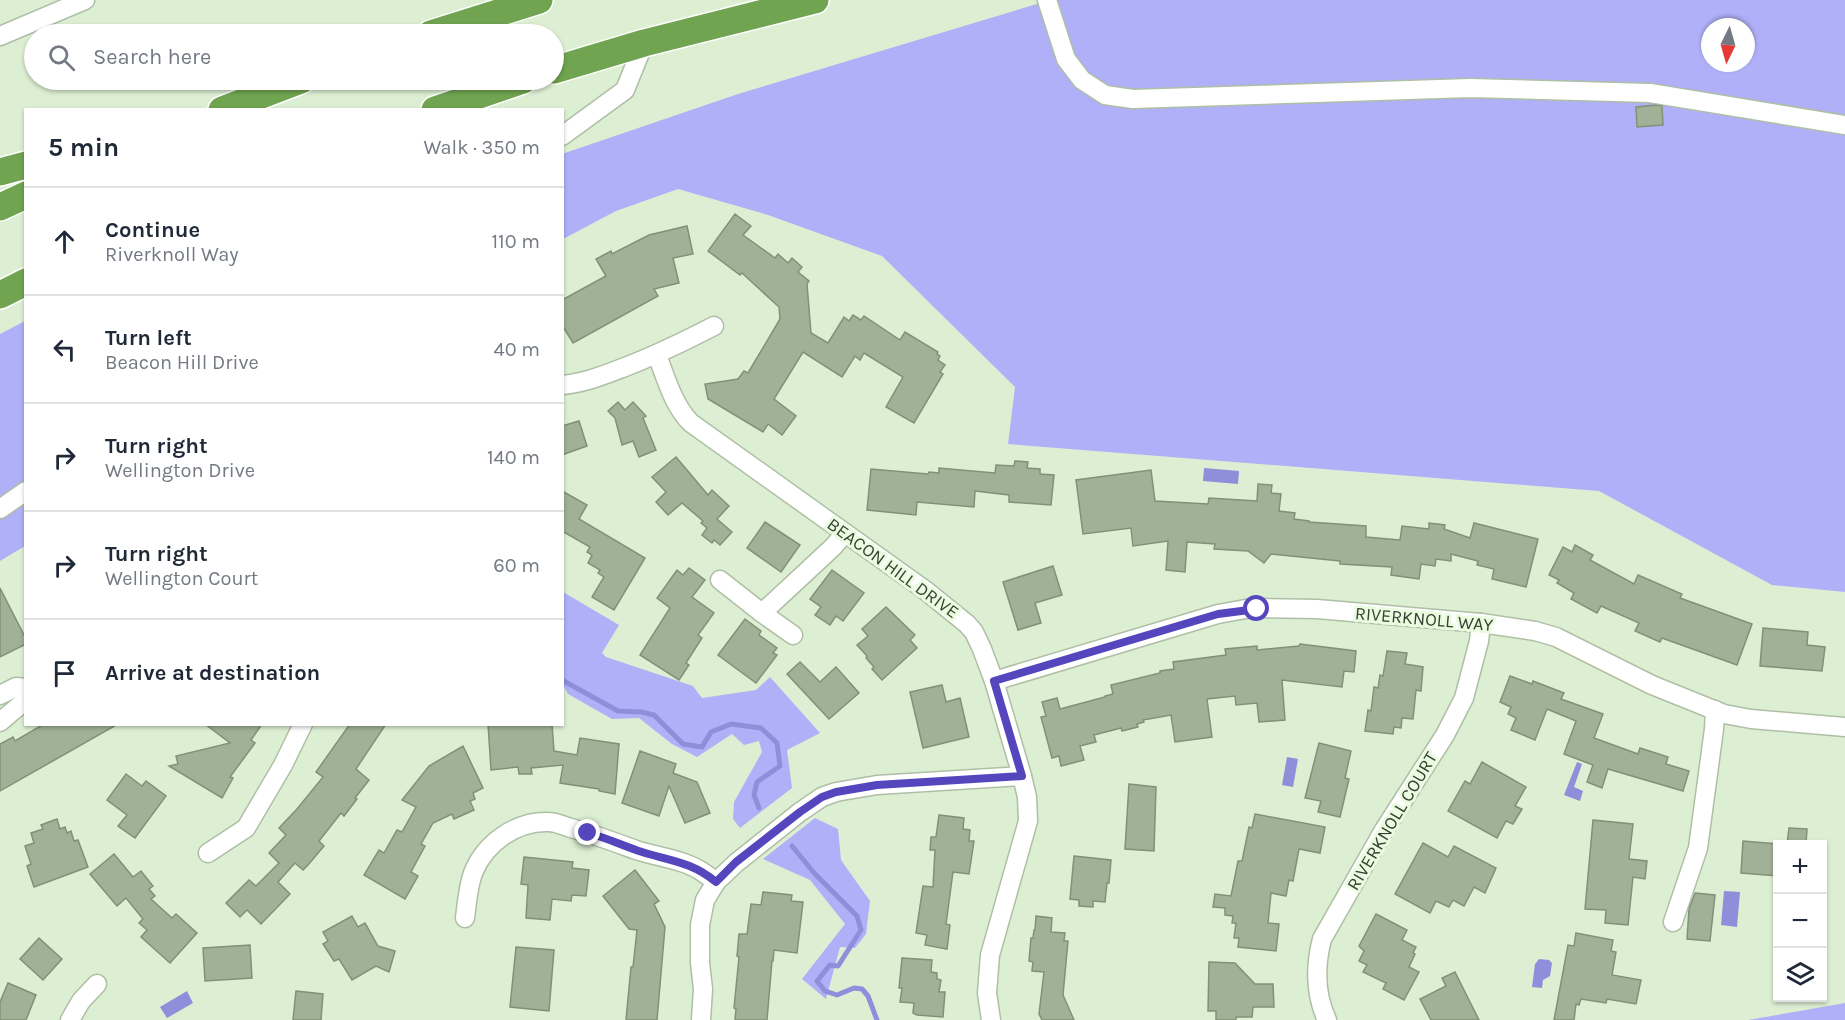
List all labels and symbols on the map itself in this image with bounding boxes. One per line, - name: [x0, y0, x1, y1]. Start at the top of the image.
- north arrow: [1701, 18, 1755, 72]
- street label: BEACON HILL DRIVE: [823, 513, 963, 623]
- route start: [1243, 595, 1269, 621]
- street label: RIVERKNOLL WAY: [1354, 602, 1494, 636]
- street label: RIVERKNOLL COURT: [1342, 748, 1442, 894]
- route end: [574, 819, 600, 845]

